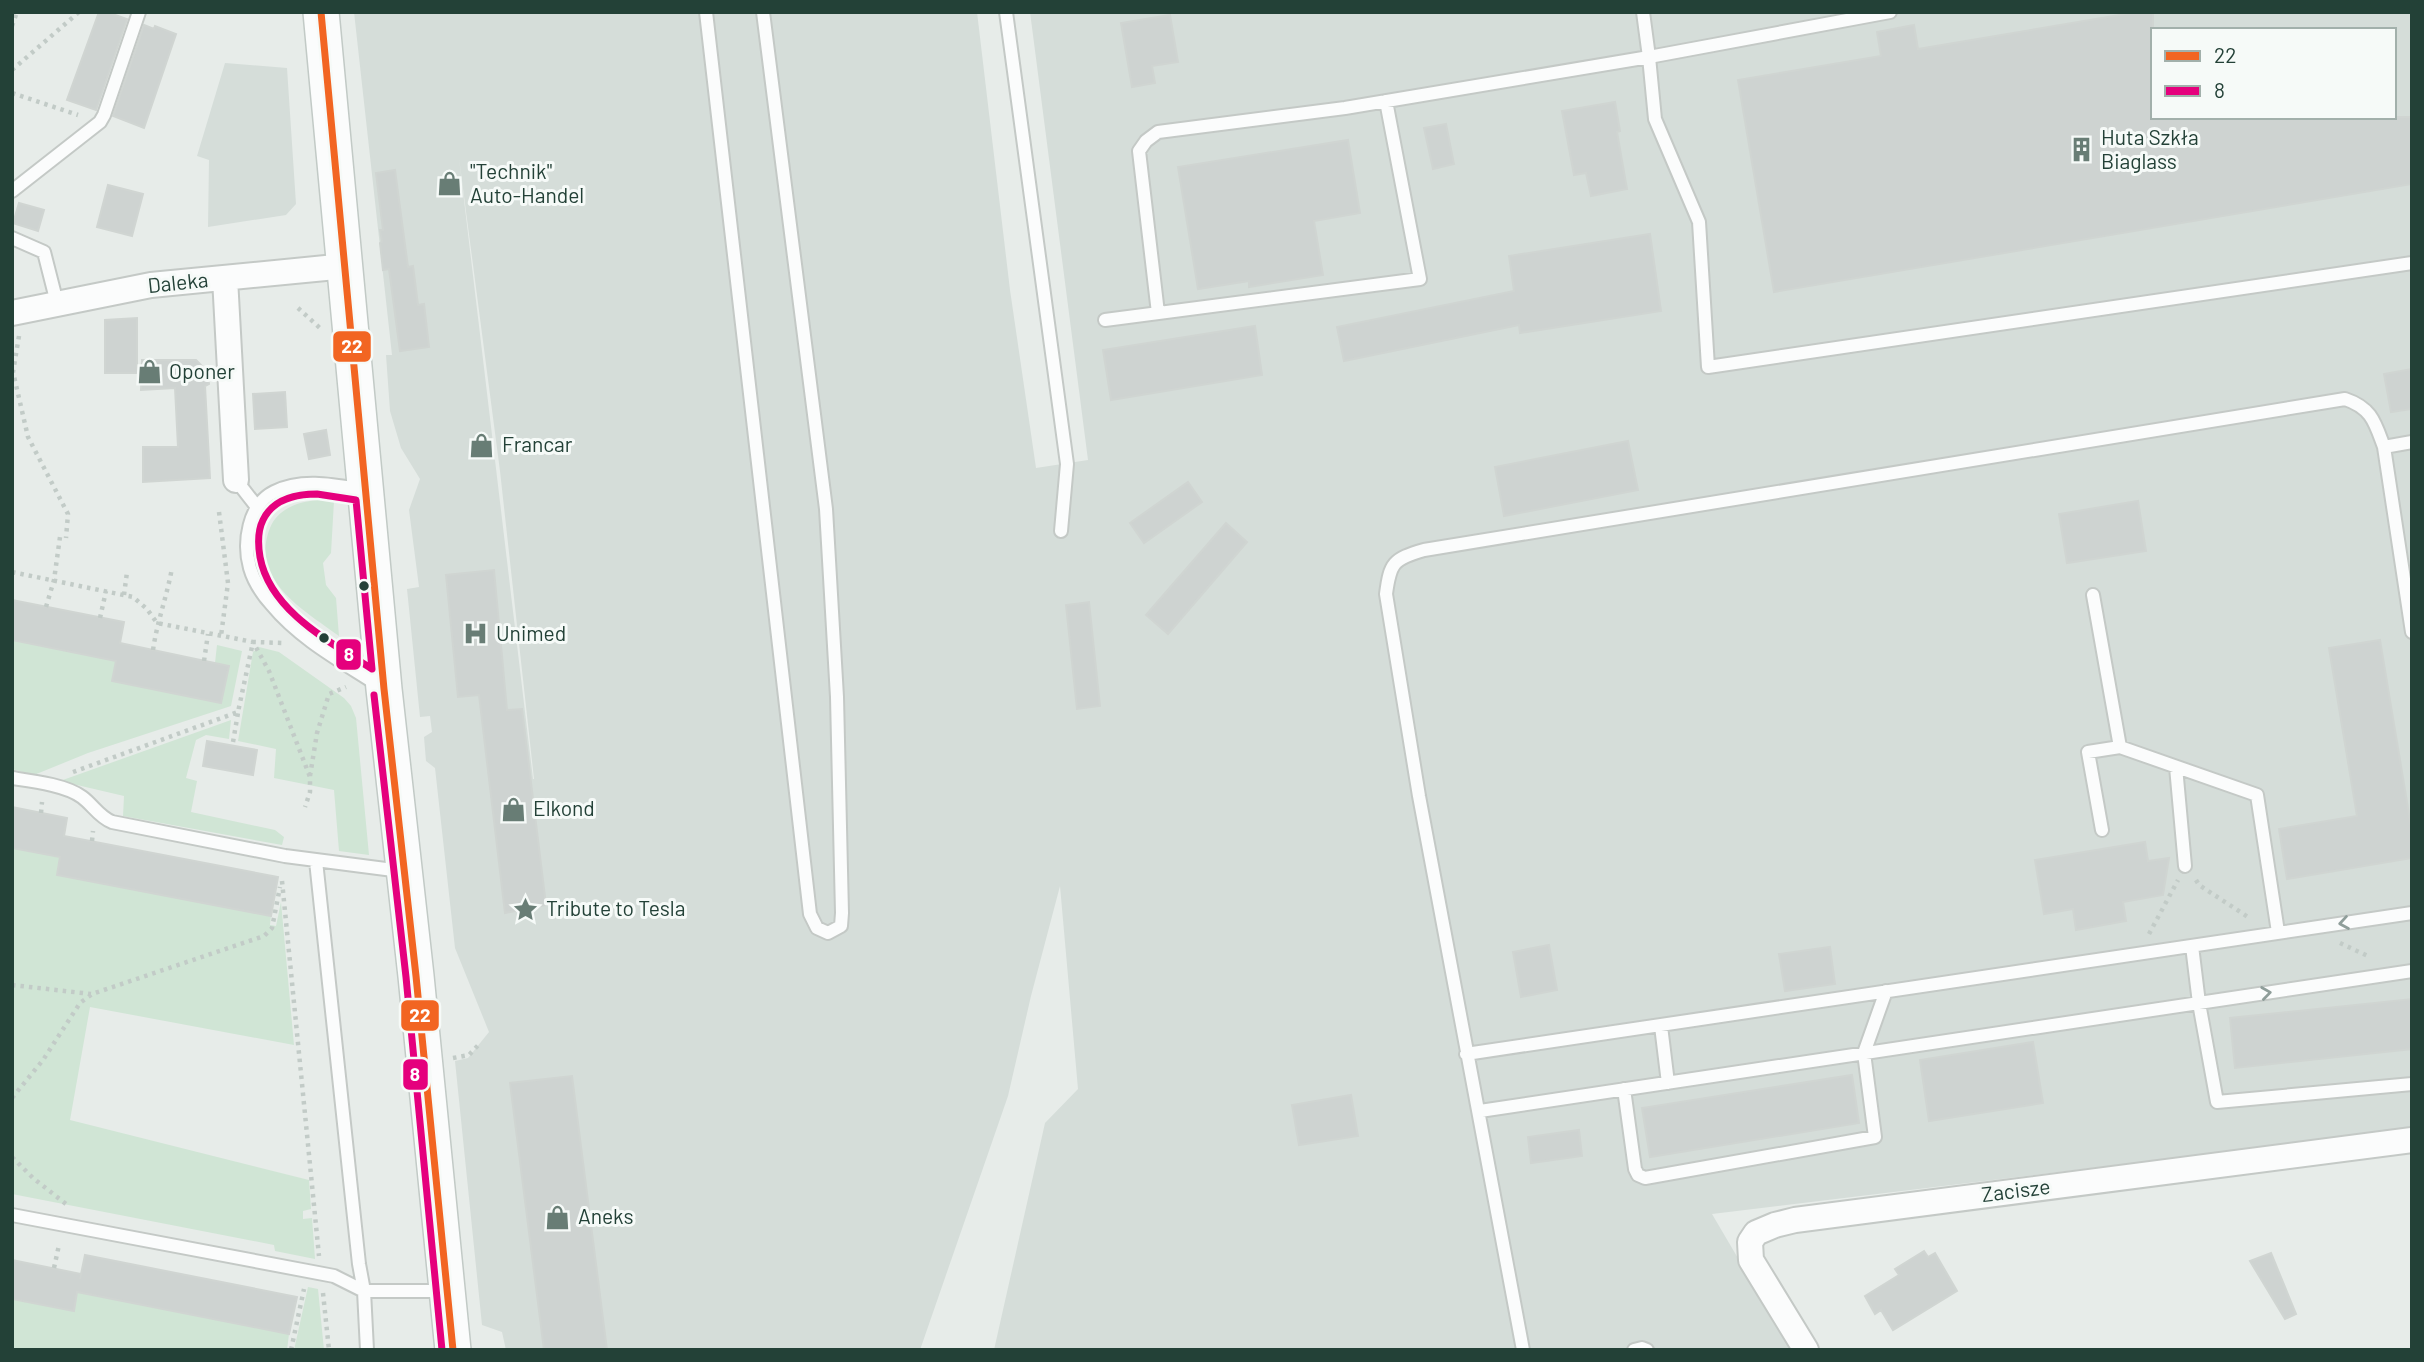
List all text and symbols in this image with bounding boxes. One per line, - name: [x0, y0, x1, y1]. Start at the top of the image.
- legend: [2151, 28, 2396, 119]
- text: 22: [2214, 42, 2237, 67]
- text: 8: [2214, 77, 2225, 102]
- place label: Huta Szkła Biaglass: [2101, 124, 2199, 173]
- building icon: Huta Szkła Biaglass: [2067, 136, 2095, 164]
- place label: "Technik" Auto-Handel: [470, 158, 584, 207]
- shop icon: "Technik" Auto-Handel: [436, 170, 464, 198]
- street label: Daleka: [146, 266, 209, 297]
- line badge: 22: [332, 330, 372, 363]
- text: 22: [341, 334, 363, 357]
- shop icon: Oponer: [135, 358, 163, 386]
- place label: Oponer: [169, 358, 235, 383]
- shop icon: Francar: [468, 431, 496, 459]
- place label: Francar: [502, 431, 573, 456]
- unlabelled marker: [357, 579, 371, 593]
- hospital icon: Unimed: [462, 620, 490, 648]
- place label: Unimed: [496, 620, 566, 645]
- unlabelled marker: [317, 631, 331, 645]
- line badge: 8: [335, 638, 362, 671]
- text: 8: [344, 642, 354, 665]
- shop icon: Elkond: [499, 795, 527, 823]
- place label: Elkond: [533, 795, 595, 820]
- place icon: Tribute to Tesla: [512, 895, 540, 923]
- place label: Tribute to Tesla: [546, 895, 685, 920]
- one-way arrow: [2338, 915, 2350, 930]
- one-way arrow: [2260, 985, 2272, 1000]
- line badge: 22: [400, 999, 440, 1032]
- text: 22: [409, 1003, 431, 1026]
- line badge: 8: [402, 1058, 429, 1091]
- text: 8: [410, 1062, 420, 1085]
- street label: Zacisze: [1980, 1173, 2052, 1206]
- shop icon: Aneks: [544, 1203, 572, 1231]
- place label: Aneks: [578, 1203, 634, 1228]

